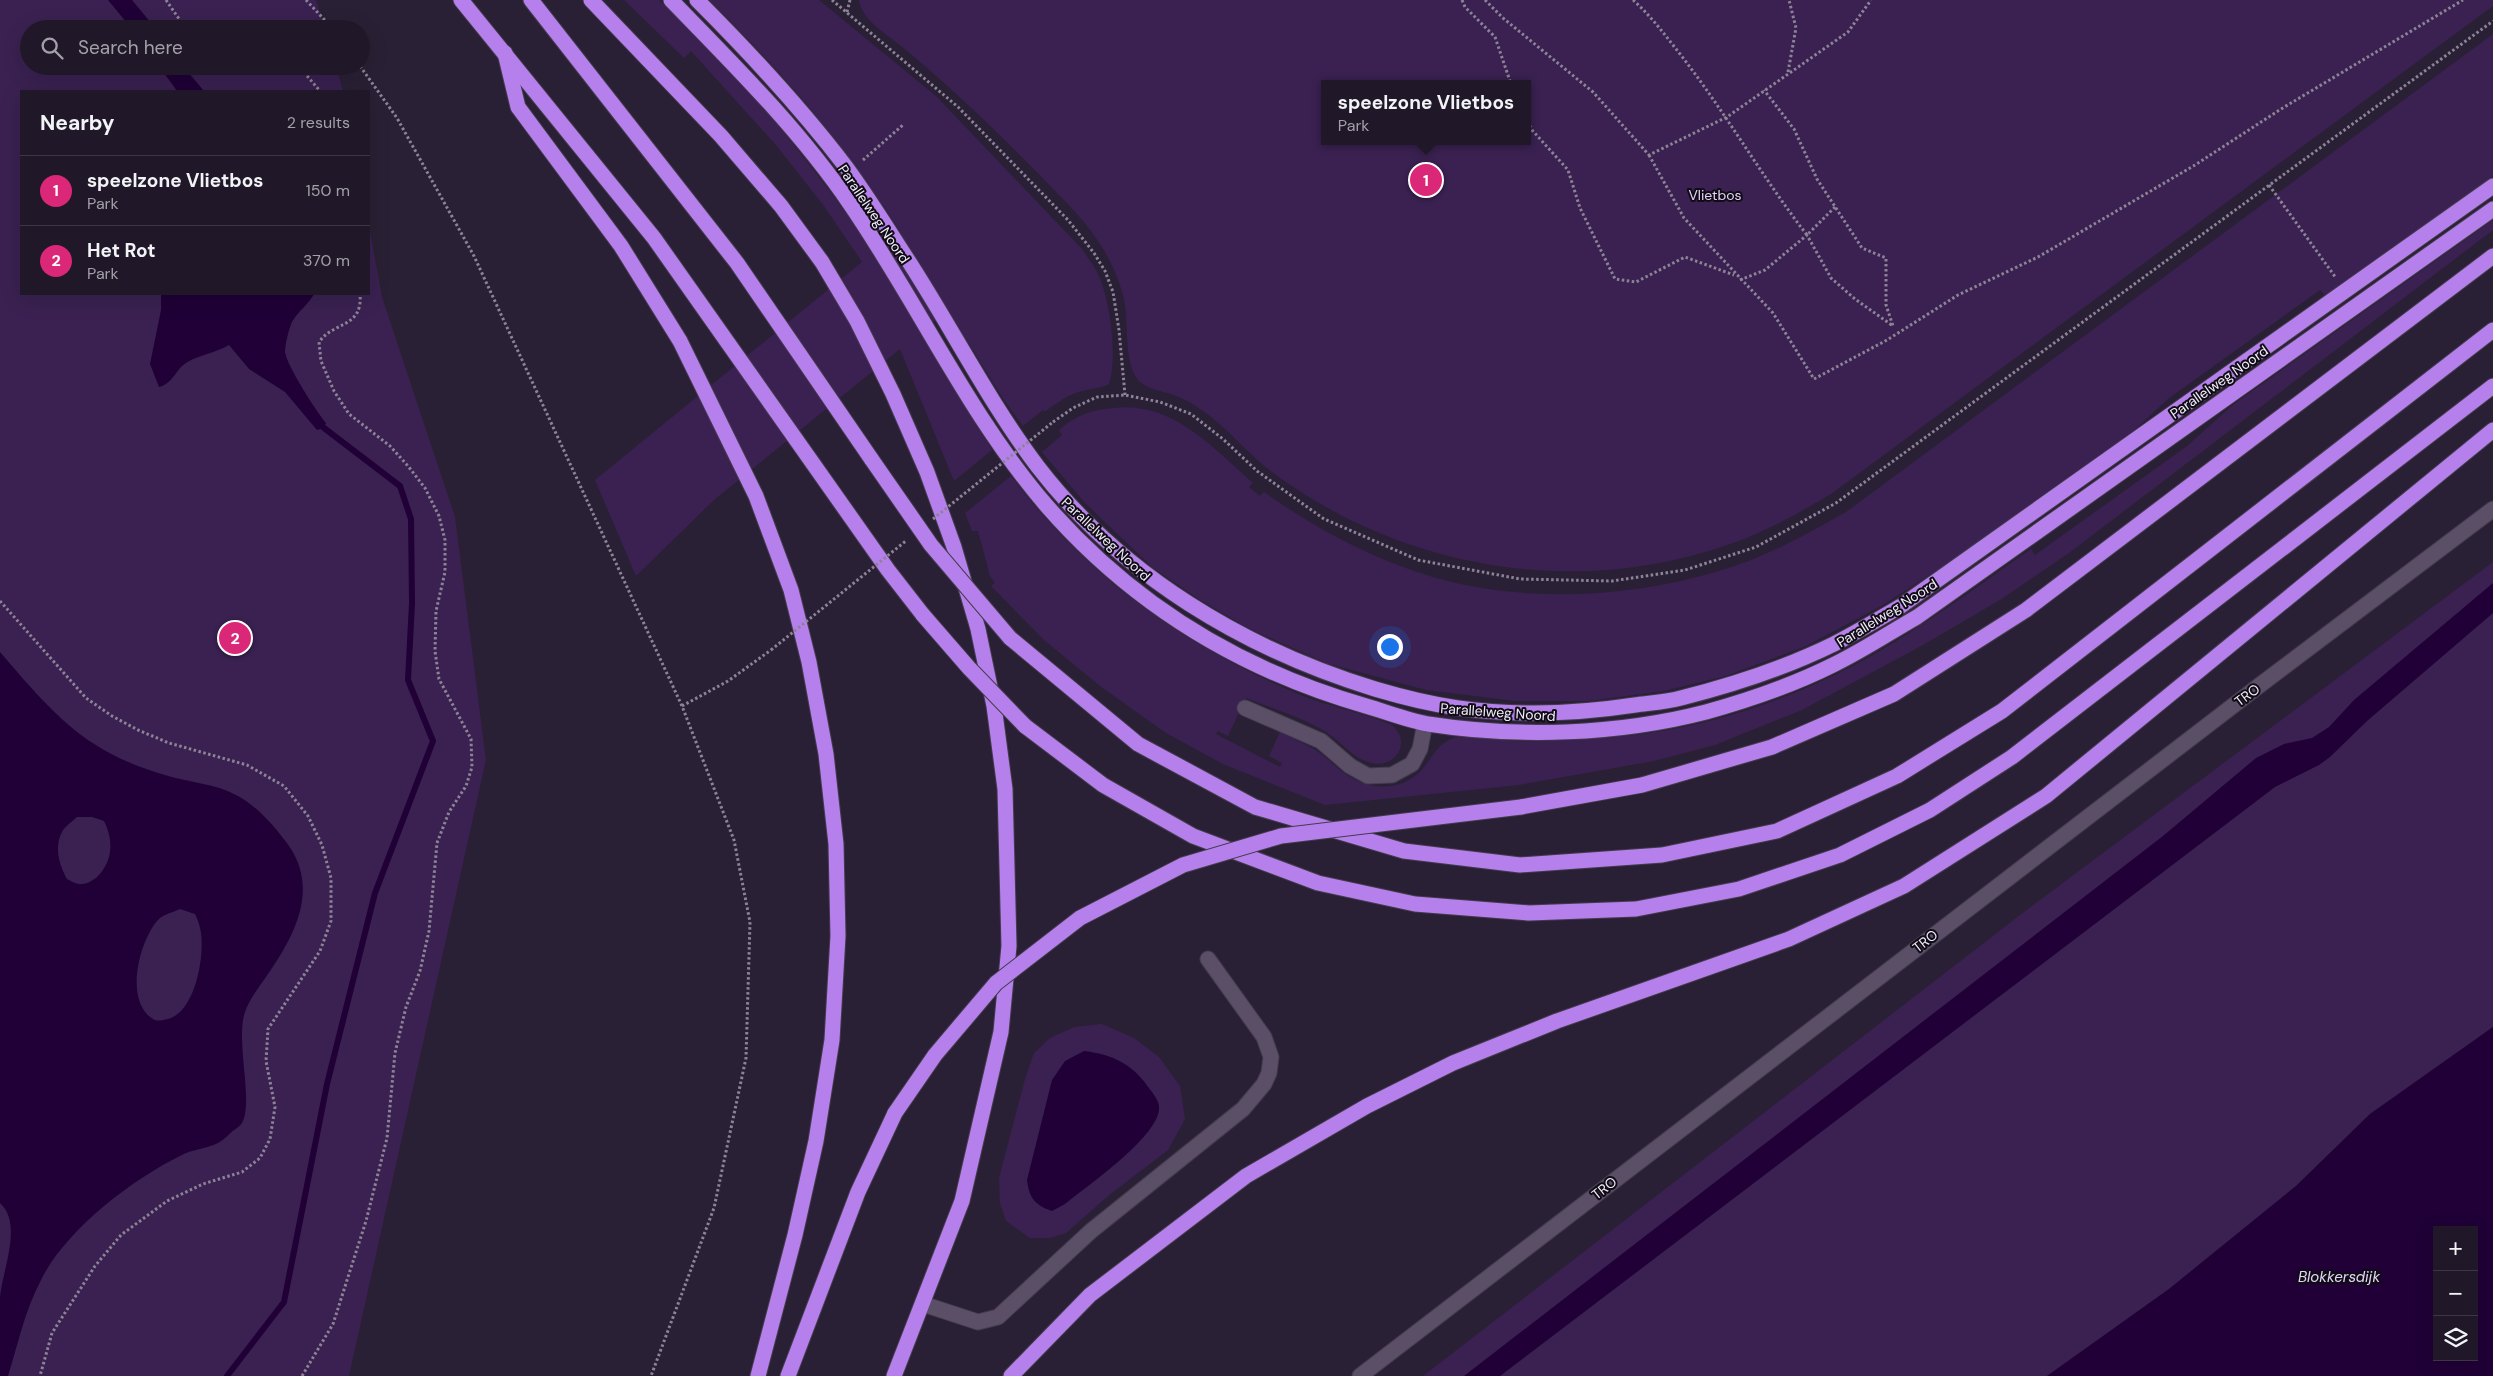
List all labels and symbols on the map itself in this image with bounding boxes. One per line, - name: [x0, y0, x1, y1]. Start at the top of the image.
- street label: Parallelweg Noord: [834, 161, 914, 267]
- pin: 1: [1410, 161, 1442, 199]
- park label: Vlietbos: [1688, 186, 1742, 204]
- street label: Parallelweg Noord: [2167, 342, 2271, 422]
- street label: Parallelweg Noord: [1058, 493, 1154, 585]
- street label: Parallelweg Noord: [1833, 575, 1941, 651]
- pin: 2: [219, 619, 251, 657]
- your location: [1377, 634, 1403, 660]
- street label: TRO: [2231, 680, 2263, 710]
- street label: Parallelweg Noord: [1440, 699, 1556, 725]
- street label: TRO: [1909, 925, 1941, 956]
- street label: TRO: [1588, 1172, 1620, 1203]
- water label: Blokkersdijk: [2298, 1267, 2380, 1287]

